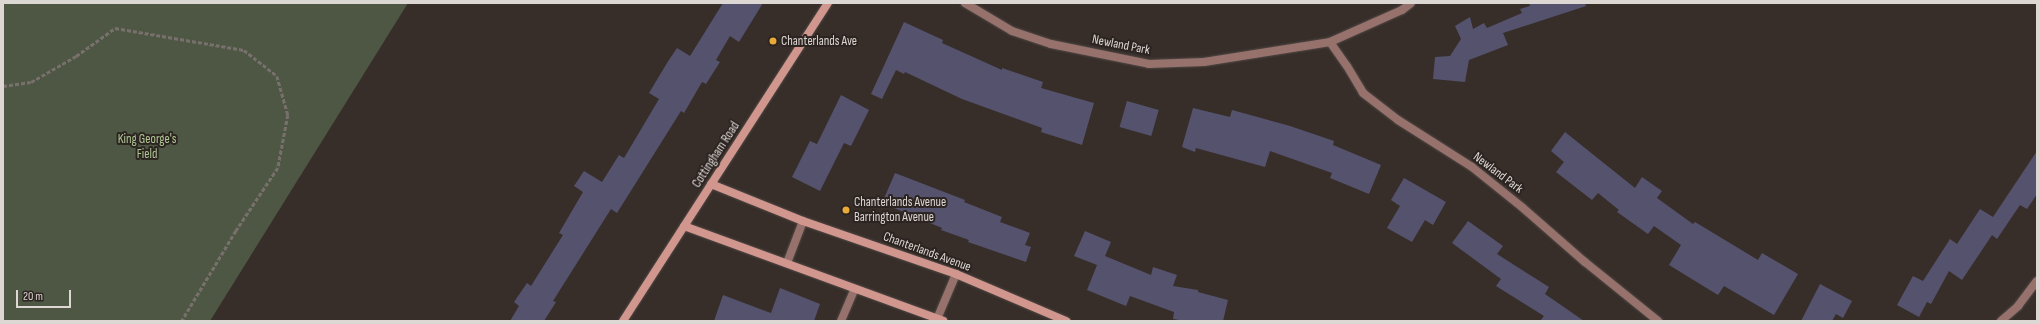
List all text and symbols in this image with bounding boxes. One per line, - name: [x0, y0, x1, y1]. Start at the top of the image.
- street label: Newland Park: [1091, 32, 1151, 58]
- place label: Chanterlands Ave: [781, 33, 857, 49]
- marker: Chanterlands Ave: [768, 36, 778, 46]
- street label: Cottingham Road: [689, 119, 743, 191]
- park label: King George's Field: [118, 132, 176, 163]
- street label: Newland Park: [1470, 149, 1526, 197]
- place label: Chanterlands Avenue Barrington Avenue: [854, 195, 946, 226]
- marker: Chanterlands Avenue Barrington Avenue: [841, 205, 851, 215]
- street label: Chanterlands Avenue: [881, 229, 973, 275]
- scale bar: [18, 282, 73, 308]
- text: 20 m: [23, 289, 43, 304]

